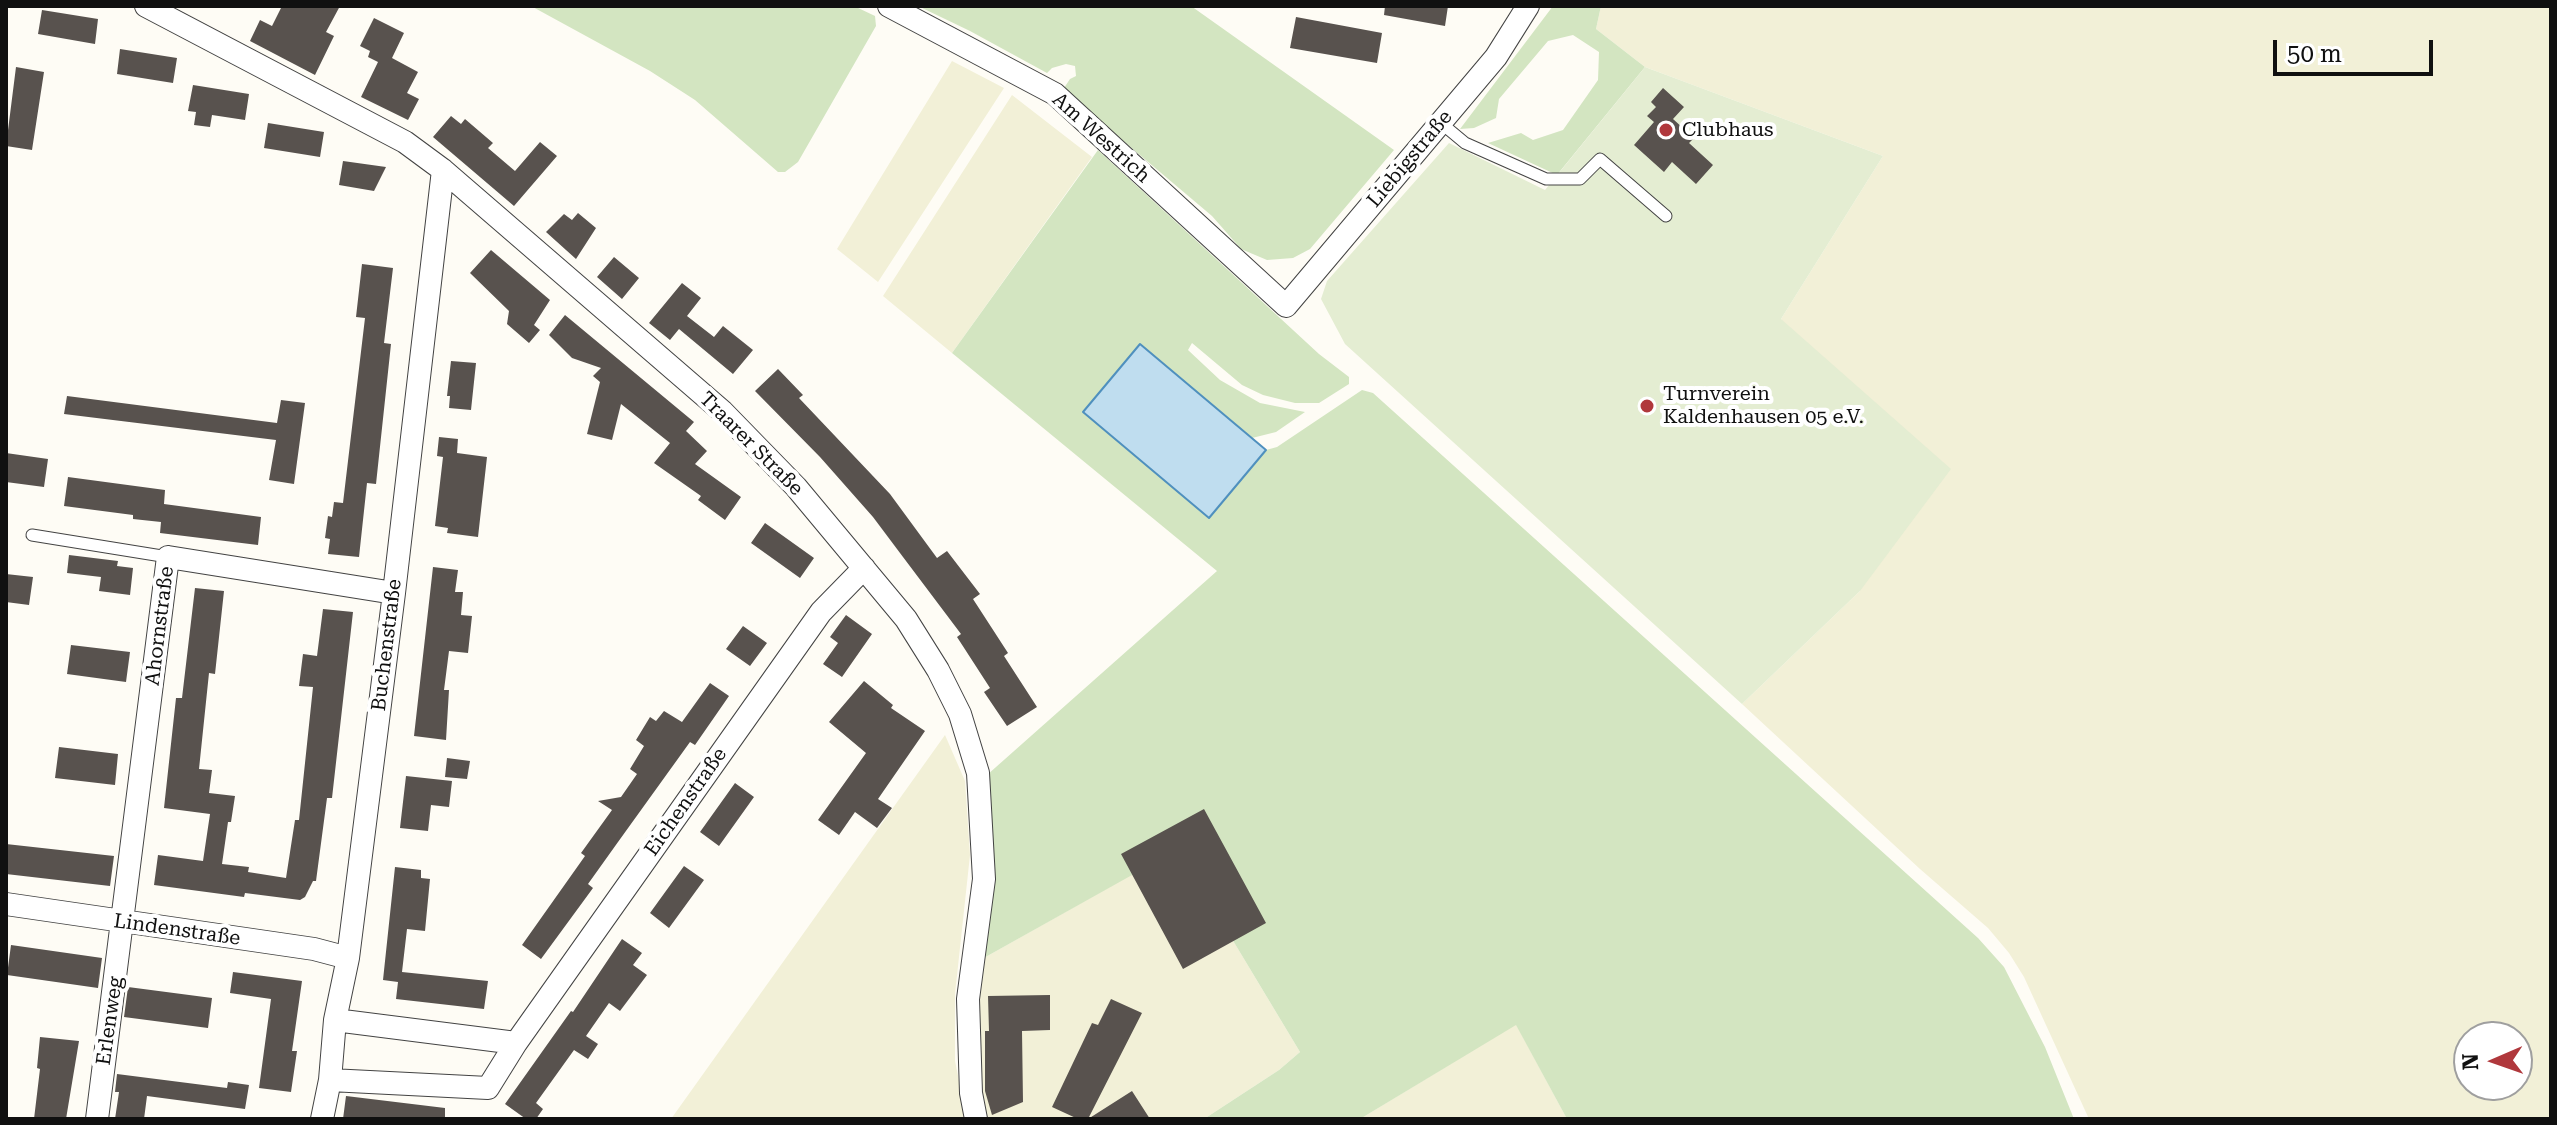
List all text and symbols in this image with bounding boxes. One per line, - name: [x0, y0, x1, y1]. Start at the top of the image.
- scale bar: [2277, 24, 2437, 74]
- text: 50 m: [2287, 40, 2342, 68]
- street label: Am Westrich: [1047, 88, 1155, 188]
- street label: Liebigstraße: [1362, 106, 1458, 212]
- place label: Clubhaus: [1682, 118, 1774, 142]
- marker: Clubhaus: [1657, 121, 1675, 139]
- place label: Turnverein Kaldenhausen 05 e.V.: [1663, 382, 1864, 429]
- street label: Traarer Straße: [694, 387, 808, 501]
- marker: Turnverein Kaldenhausen 05 e.V.: [1638, 397, 1656, 415]
- street label: Ahornstraße: [141, 565, 179, 687]
- street label: Buchenstraße: [367, 578, 407, 712]
- street label: Eichenstraße: [640, 743, 732, 861]
- street label: Lindenstraße: [112, 909, 242, 951]
- street label: Erlenweg: [92, 975, 128, 1067]
- north arrow: [2453, 1021, 2533, 1101]
- text: N: [2458, 1053, 2483, 1071]

